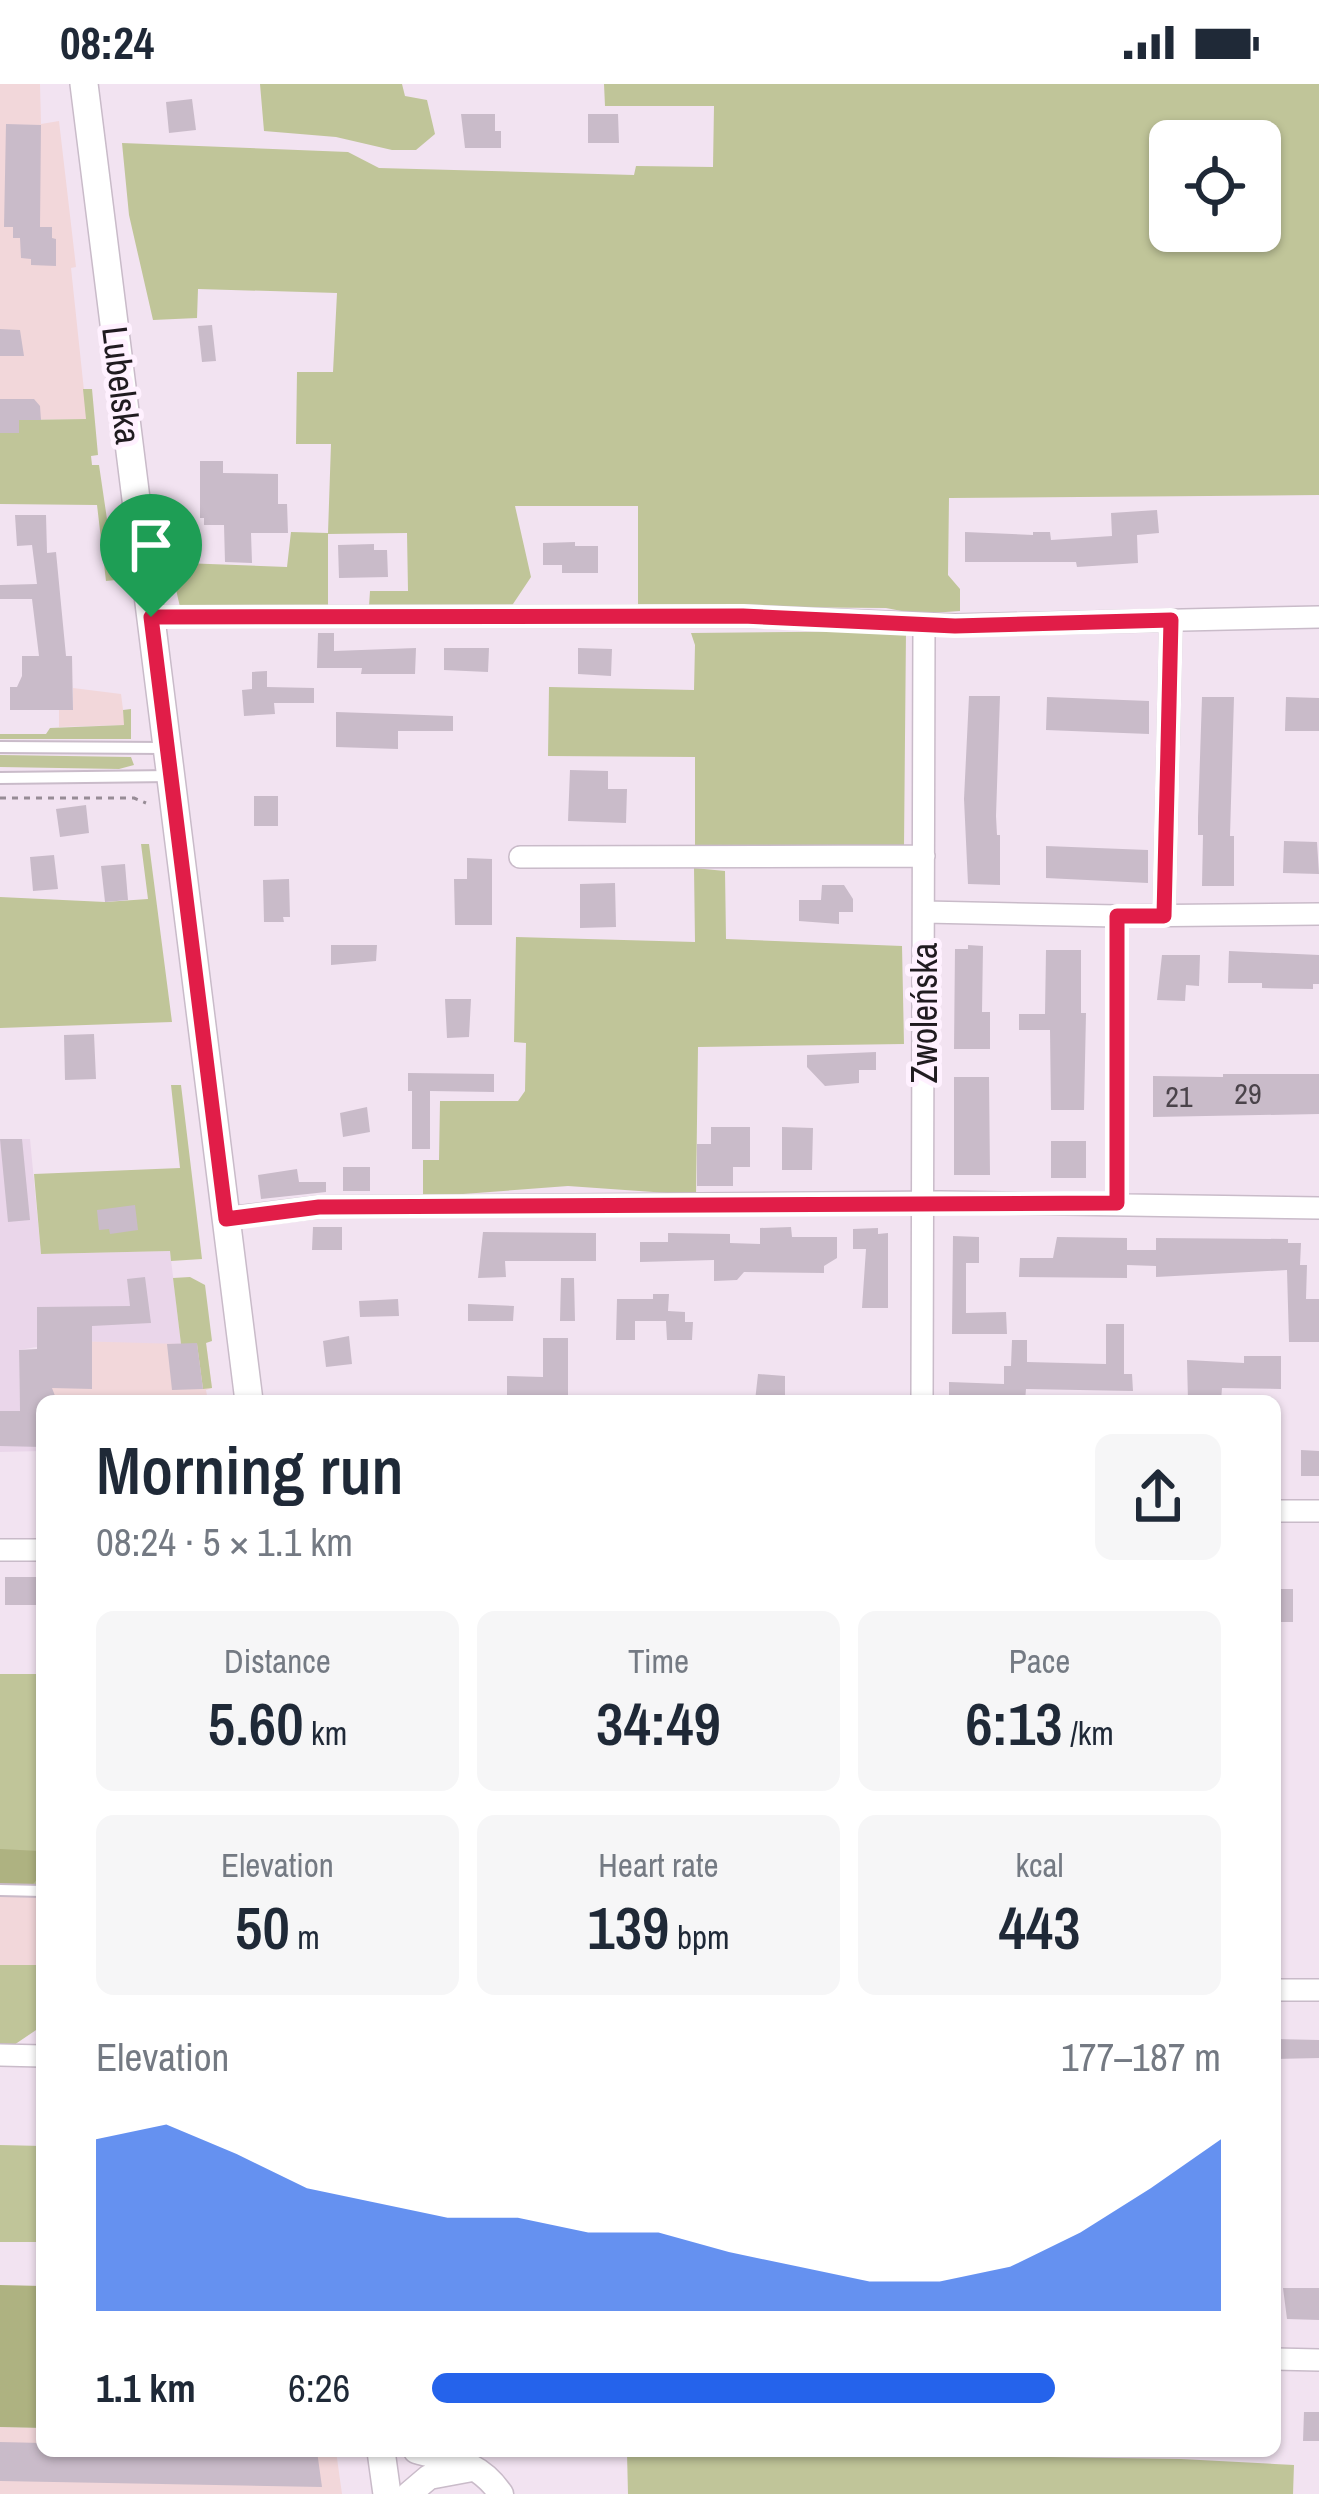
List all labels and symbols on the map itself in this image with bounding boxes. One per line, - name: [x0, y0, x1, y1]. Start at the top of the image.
- street label: Lubelska: [91, 323, 153, 447]
- pin: [100, 494, 202, 617]
- street label: Zwoleńska: [900, 942, 948, 1084]
- house number: 29: [1234, 1073, 1262, 1113]
- house number: 21: [1165, 1076, 1193, 1116]

